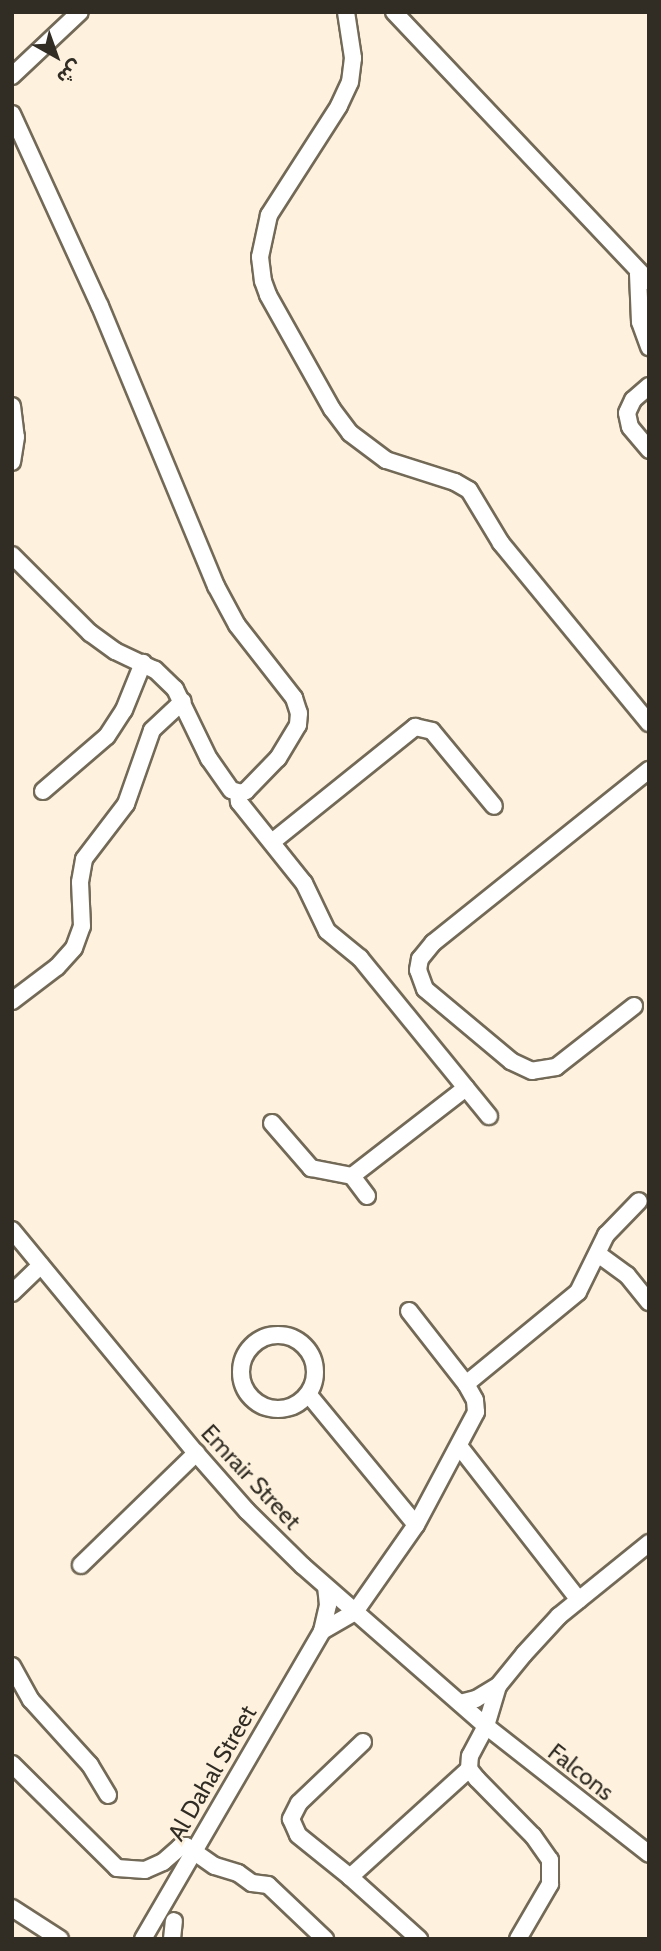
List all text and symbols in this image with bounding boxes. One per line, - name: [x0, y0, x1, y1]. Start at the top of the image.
- north arrow: [21, 21, 91, 91]
- text: ش: [52, 55, 87, 90]
- street label: Emrair Street: [195, 1419, 307, 1535]
- street label: Al Dahal Street: [162, 1700, 262, 1846]
- street label: Falcons: [542, 1737, 620, 1807]

